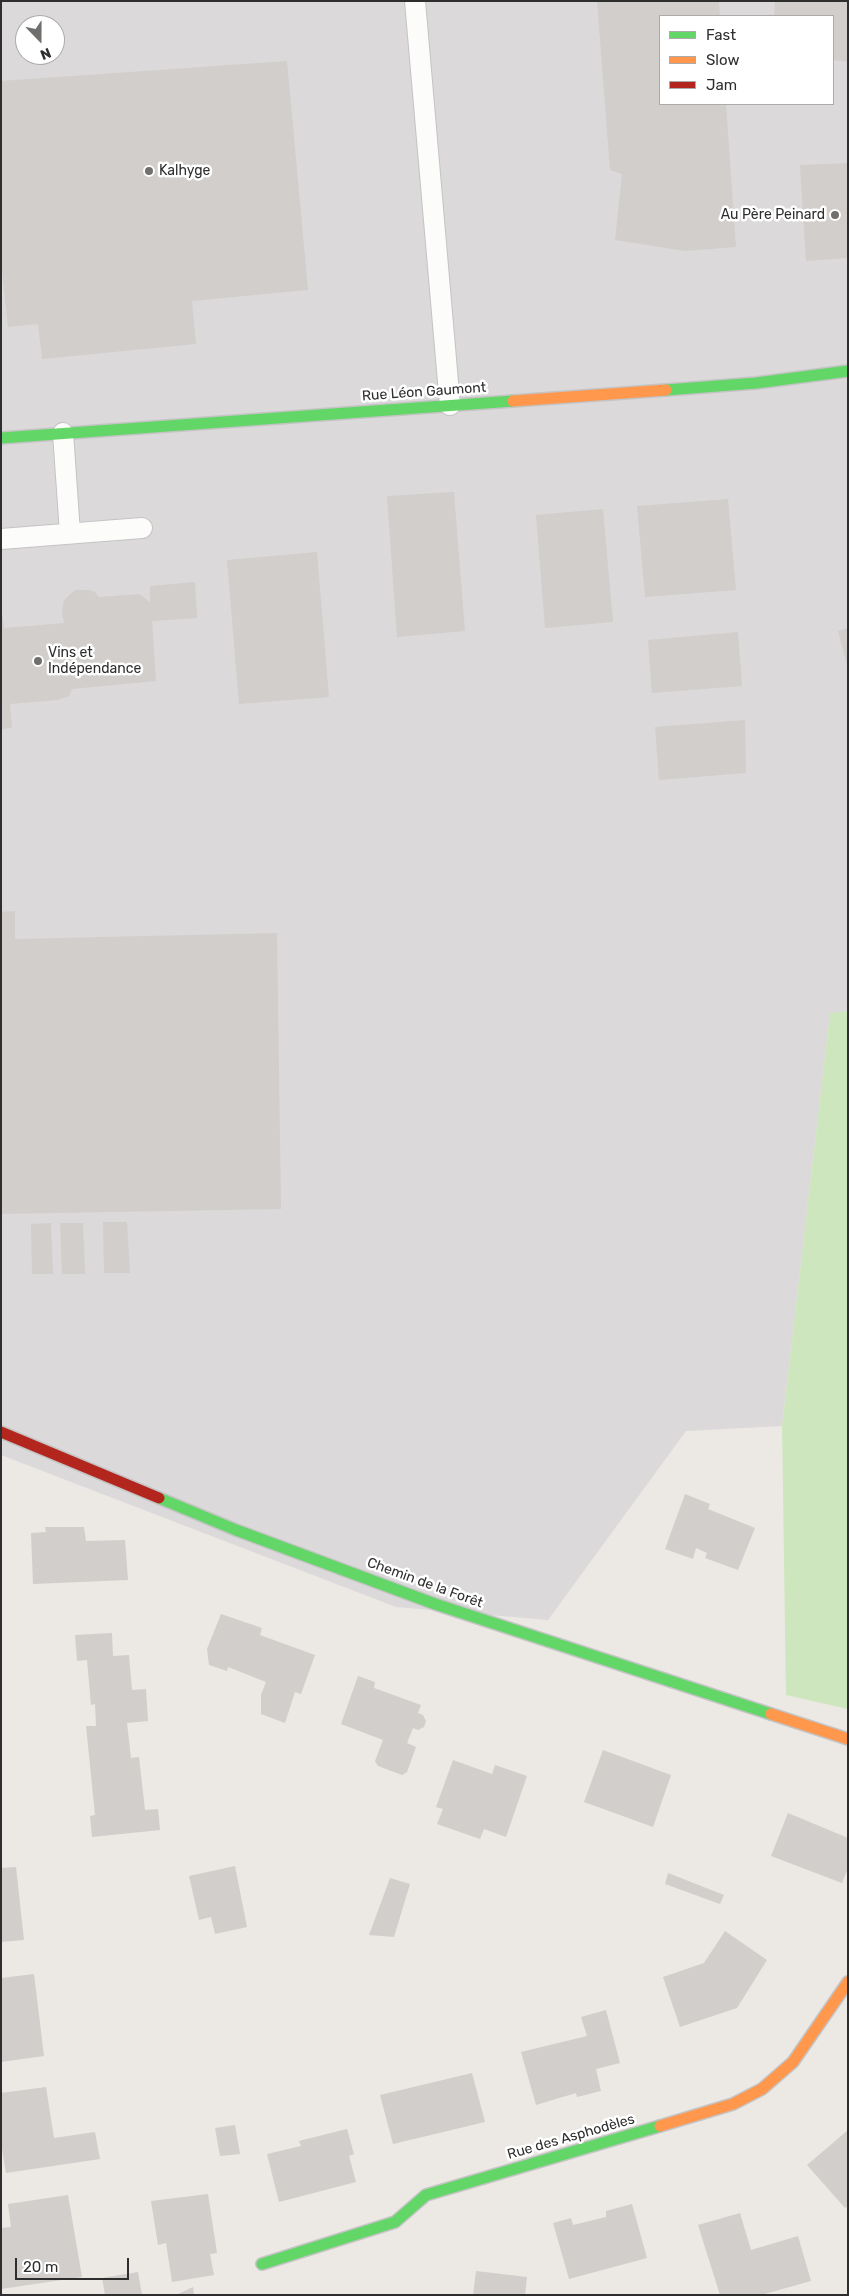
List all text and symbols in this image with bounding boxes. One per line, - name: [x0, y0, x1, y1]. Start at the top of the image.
- north arrow: [15, 15, 65, 65]
- legend: [659, 15, 834, 105]
- text: Fast: [706, 26, 736, 44]
- text: N: [38, 44, 53, 63]
- text: Slow: [706, 51, 739, 69]
- text: Jam: [706, 76, 737, 94]
- place label: Kalhyge: [159, 163, 210, 179]
- marker: Kalhyge: [143, 165, 155, 177]
- place label: Au Père Peinard: [721, 207, 825, 223]
- marker: Au Père Peinard: [829, 209, 841, 221]
- street label: Rue Léon Gaumont: [361, 379, 487, 405]
- place label: Vins et Indépendance: [48, 645, 141, 678]
- marker: Vins et Indépendance: [32, 655, 44, 667]
- street label: Chemin de la Forêt: [365, 1554, 485, 1612]
- street label: Rue des Asphodèles: [505, 2111, 637, 2163]
- scale bar: [18, 2248, 131, 2280]
- text: 20 m: [23, 2258, 58, 2276]

